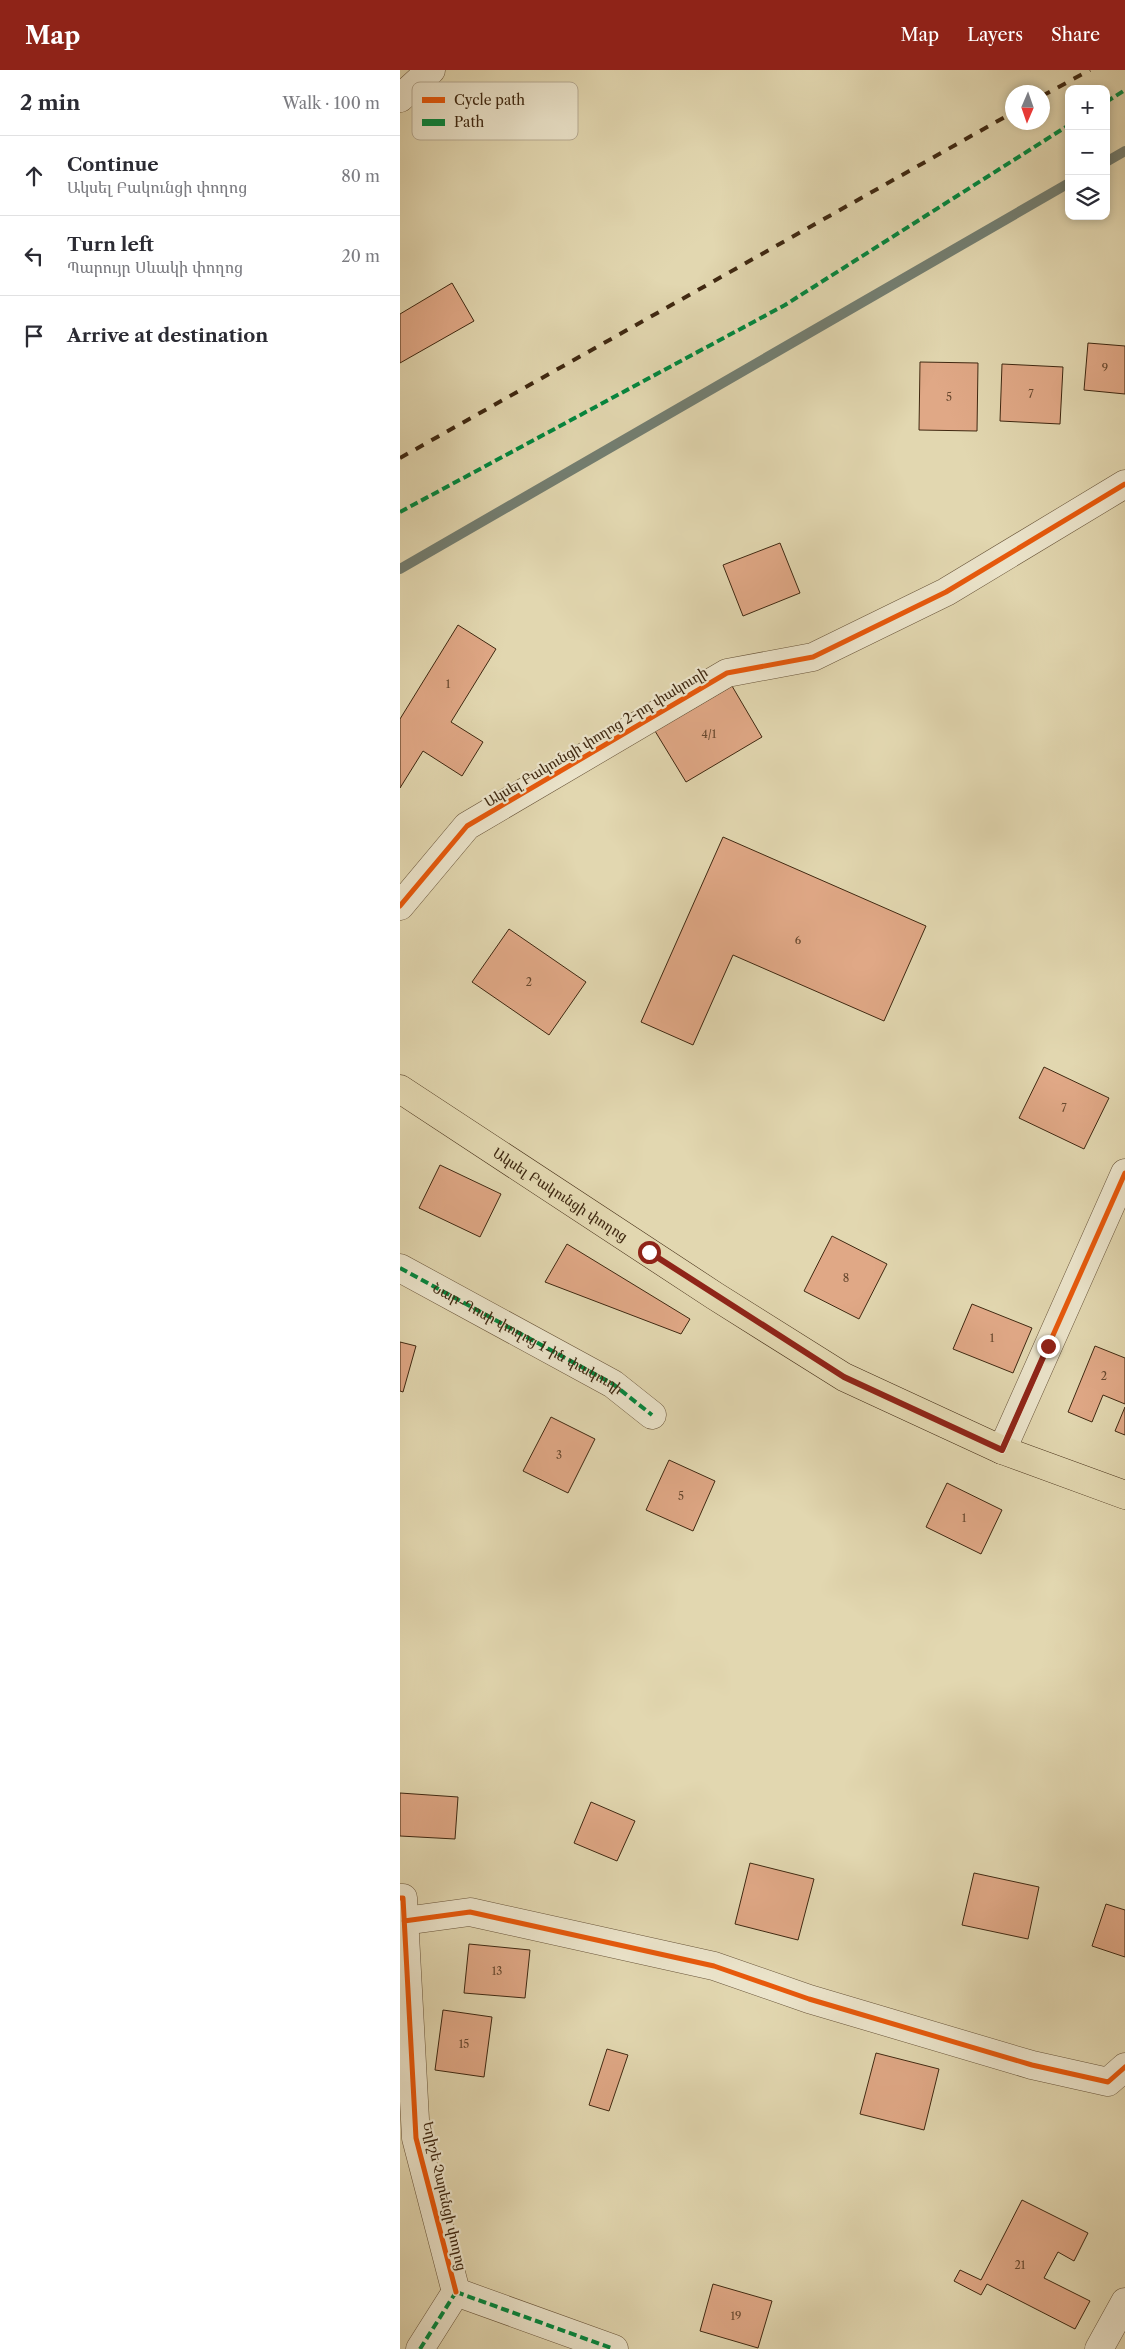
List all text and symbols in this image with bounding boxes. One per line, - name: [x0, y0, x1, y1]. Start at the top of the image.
- text: Map: [25, 21, 80, 50]
- text: Map: [901, 24, 939, 46]
- text: Layers: [967, 24, 1023, 46]
- text: Share: [1051, 24, 1100, 46]
- legend: [412, 82, 578, 140]
- north arrow: [1005, 85, 1050, 130]
- map controls: [1065, 85, 1110, 220]
- button: +: [1065, 85, 1110, 130]
- text: 2 min: [20, 90, 80, 115]
- text: Cycle path: [454, 91, 525, 109]
- text: Walk · 100 m: [283, 93, 380, 113]
- text: Path: [454, 113, 484, 131]
- button: −: [1065, 130, 1110, 175]
- text: Continue: [67, 153, 159, 176]
- icon: ahead: [20, 162, 48, 190]
- text: 80 m: [341, 166, 380, 186]
- button: layers: [1065, 175, 1110, 220]
- text: Ակսել Բակունցի փողոց: [67, 177, 247, 197]
- text: Turn left: [67, 233, 154, 256]
- icon: left: [20, 242, 48, 270]
- text: 20 m: [341, 246, 380, 266]
- text: Պարույր Սևակի փողոց: [67, 257, 243, 277]
- icon: arrive: [20, 322, 48, 350]
- text: Arrive at destination: [67, 324, 268, 347]
- house number: 9: [1102, 361, 1108, 375]
- house number: 7: [1028, 387, 1034, 401]
- house number: 5: [946, 390, 952, 404]
- street label: Ակսել Բակունցի փողոց 2-րդ փակուղի: [481, 663, 711, 811]
- house number: 1: [446, 677, 451, 691]
- house number: 4/1: [702, 727, 717, 741]
- house number: 6: [795, 933, 802, 947]
- house number: 2: [526, 975, 532, 989]
- house number: 7: [1061, 1101, 1067, 1115]
- street label: Ակսել Բակունցի փողոց: [490, 1144, 631, 1245]
- route start: [638, 1241, 661, 1264]
- house number: 8: [843, 1271, 849, 1285]
- street label: Նար-Դոսի փողոց 1-ին փակուղի: [430, 1279, 627, 1398]
- house number: 1: [990, 1331, 995, 1345]
- route end: [1037, 1335, 1060, 1358]
- house number: 2: [1101, 1369, 1107, 1383]
- house number: 3: [556, 1448, 562, 1462]
- house number: 5: [678, 1489, 684, 1503]
- house number: 1: [962, 1511, 967, 1525]
- house number: 13: [492, 1964, 502, 1978]
- house number: 15: [459, 2037, 469, 2051]
- street label: Եղիշե Չարենցի փողոց: [419, 2120, 471, 2272]
- house number: 21: [1015, 2258, 1026, 2272]
- house number: 19: [730, 2309, 742, 2323]

